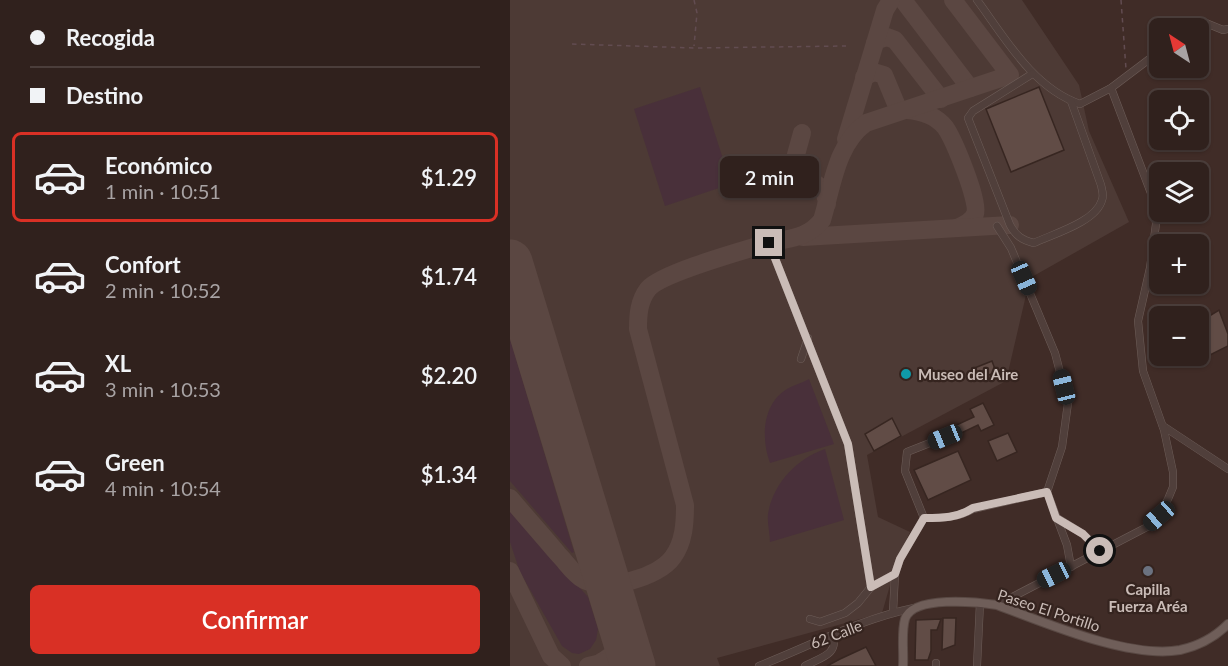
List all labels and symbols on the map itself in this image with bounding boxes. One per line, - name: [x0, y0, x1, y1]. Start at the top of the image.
- north arrow: [1149, 18, 1209, 78]
- callout: 2 min: [720, 156, 818, 198]
- route end: [755, 229, 782, 256]
- car: [1008, 258, 1040, 298]
- place label: Museo del Aire: [918, 365, 1018, 383]
- marker: Museo del Aire: [899, 367, 913, 381]
- car: [1051, 367, 1077, 407]
- car: [925, 422, 965, 452]
- car: [1140, 497, 1178, 535]
- route start: [1086, 537, 1113, 564]
- car: [1034, 559, 1074, 591]
- marker: Capilla Fuerza Aréa: [1141, 564, 1155, 578]
- place label: Capilla Fuerza Aréa: [1108, 580, 1188, 615]
- street label: Paseo El Portillo: [996, 585, 1102, 635]
- street label: 62 Calle: [808, 616, 864, 652]

